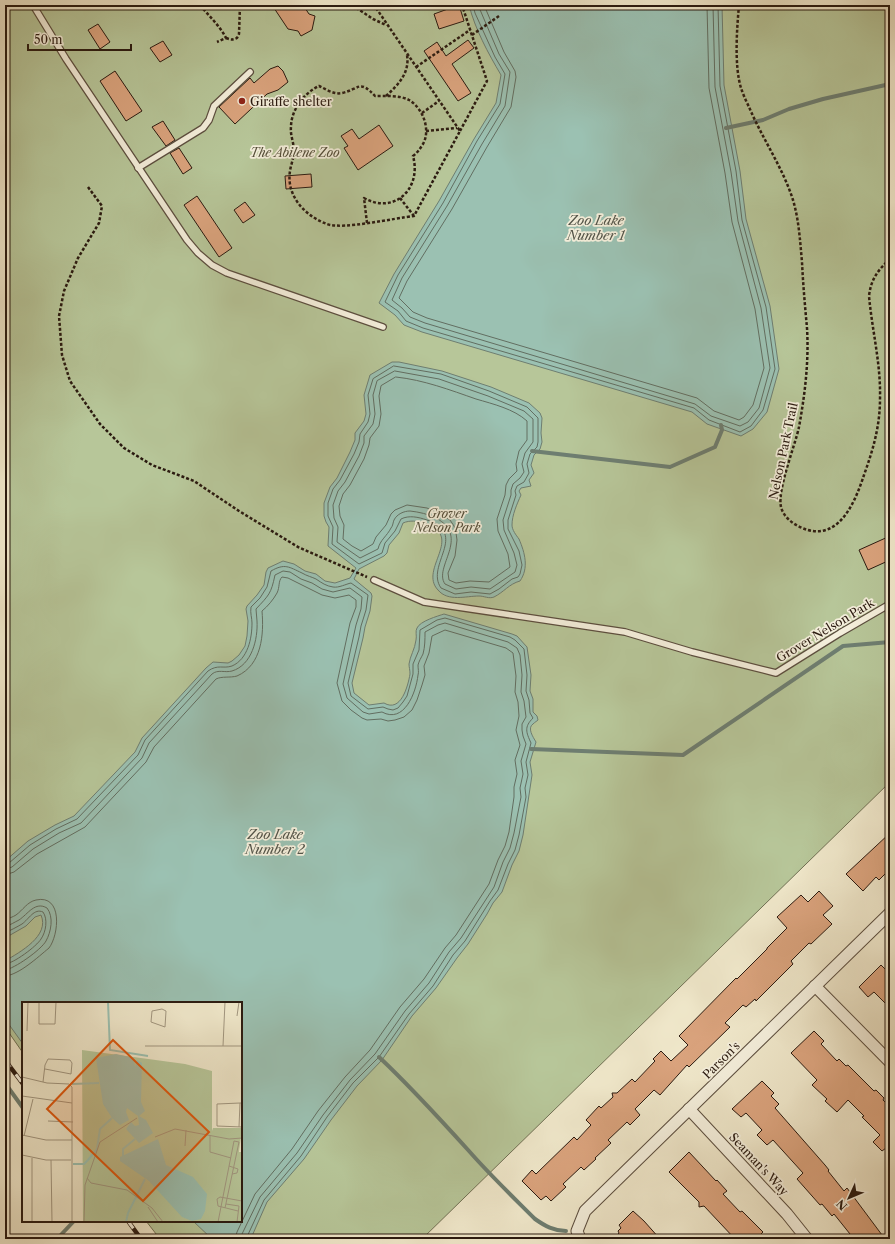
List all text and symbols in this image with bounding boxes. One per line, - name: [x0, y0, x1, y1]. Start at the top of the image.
- scale bar: [28, 26, 131, 52]
- text: 50 m: [34, 32, 63, 47]
- place label: Giraffe shelter: [250, 94, 332, 109]
- marker: Giraffe shelter: [237, 96, 247, 106]
- park label: The Abilene Zoo: [250, 145, 340, 160]
- water label: Zoo Lake Number 1: [566, 212, 626, 243]
- street label: Nelson Park Trail: [765, 401, 801, 501]
- park label: Grover Nelson Park: [413, 506, 481, 535]
- street label: Grover Nelson Park: [773, 594, 878, 665]
- water label: Zoo Lake Number 2: [244, 826, 305, 857]
- inset map: [22, 1002, 242, 1222]
- street label: Parson's: [699, 1038, 743, 1082]
- street label: Seaman's Way: [726, 1130, 792, 1199]
- north arrow: [829, 1178, 869, 1218]
- text: N: [833, 1196, 850, 1213]

